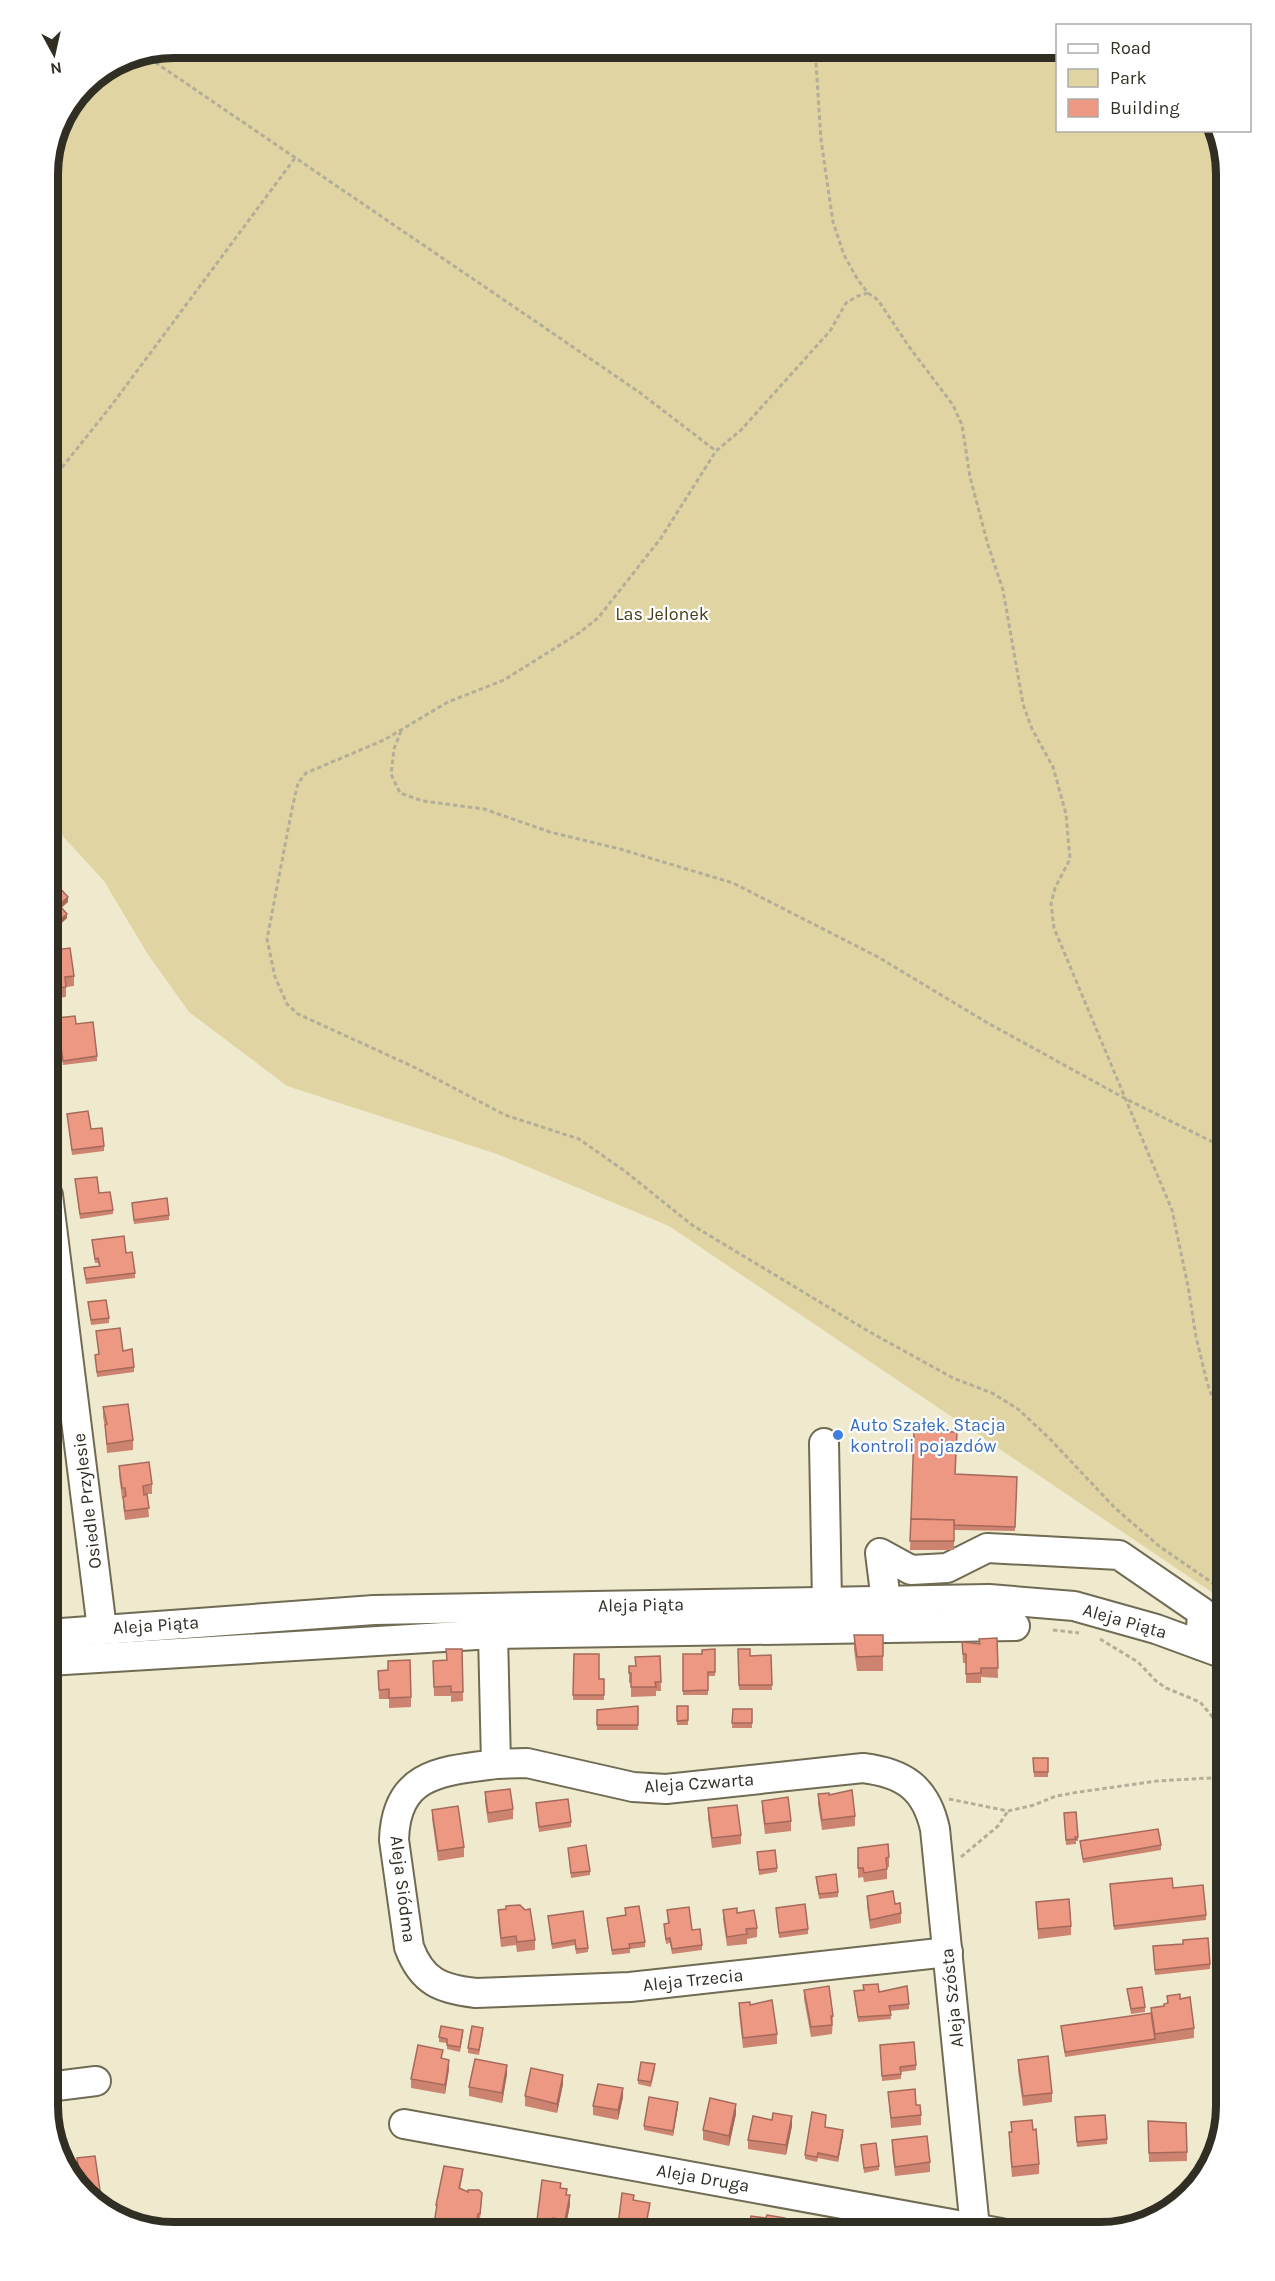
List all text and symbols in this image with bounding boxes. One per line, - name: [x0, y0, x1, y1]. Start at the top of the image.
- north arrow: [24, 24, 84, 84]
- legend: [1056, 24, 1251, 132]
- text: Road: [1110, 37, 1151, 59]
- text: N: [49, 58, 63, 79]
- text: Park: [1110, 67, 1147, 89]
- text: Building: [1110, 97, 1180, 119]
- park label: Las Jelonek: [615, 603, 709, 625]
- place label: Auto Szałek. Stacja kontroli pojazdów: [850, 1414, 1006, 1457]
- marker: Auto Szałek. Stacja kontroli pojazdów: [831, 1428, 845, 1442]
- street label: Osiedle Przylesie: [68, 1432, 106, 1570]
- street label: Aleja Piąta: [598, 1593, 684, 1617]
- street label: Aleja Piąta: [1080, 1599, 1170, 1643]
- street label: Aleja Piąta: [112, 1611, 200, 1639]
- street label: Aleja Czwarta: [643, 1768, 755, 1798]
- street label: Aleja Siódma: [386, 1834, 420, 1944]
- street label: Aleja Szósta: [936, 1947, 968, 2049]
- street label: Aleja Trzecia: [642, 1964, 744, 1996]
- street label: Aleja Druga: [655, 2159, 751, 2197]

